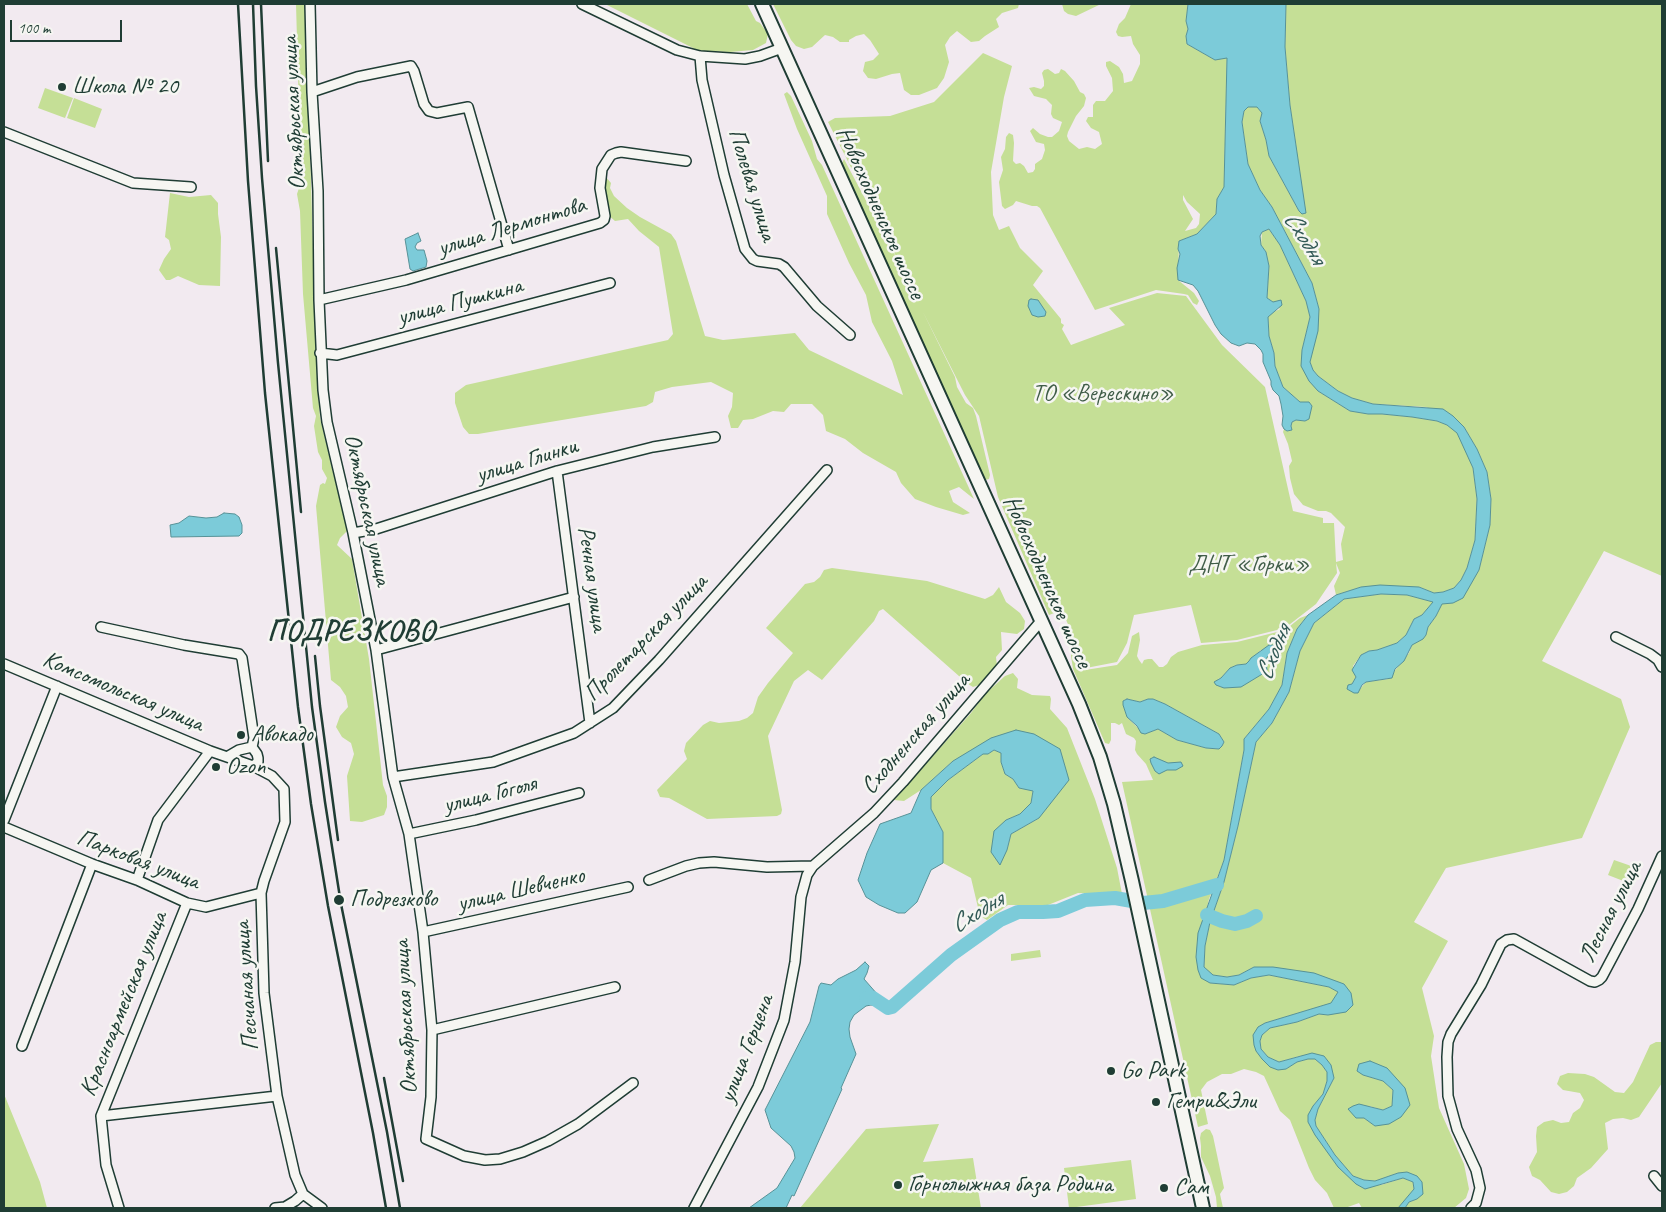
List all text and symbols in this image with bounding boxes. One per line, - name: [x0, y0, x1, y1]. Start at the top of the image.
- scale bar: [12, 10, 125, 42]
- text: 100 m: [18, 19, 50, 38]
- street label: Октябрьская улица: [276, 35, 312, 191]
- place label: Школа № 20: [72, 73, 178, 101]
- marker: Школа № 20: [56, 81, 68, 93]
- street label: Новосходненское шоссе: [829, 122, 931, 304]
- street label: Полевая улица: [721, 125, 783, 245]
- street label: улица Лермонтова: [434, 191, 590, 263]
- water label: Сходня: [1276, 206, 1332, 270]
- street label: улица Пушкина: [394, 272, 526, 332]
- park label: ТО «Верескино»: [1032, 380, 1174, 408]
- street label: Октябрьская улица: [337, 432, 397, 588]
- street label: улица Глинки: [473, 432, 581, 490]
- street label: Новосходненское шоссе: [996, 491, 1098, 673]
- street label: Речная улица: [570, 525, 614, 633]
- park label: ДНТ «Горки»: [1188, 551, 1310, 579]
- street label: Пролетарская улица: [578, 568, 714, 708]
- district label: ПОДРЕЗКОВО: [261, 615, 441, 649]
- water label: Сходня: [1250, 621, 1298, 685]
- street label: Комсомольская улица: [38, 645, 208, 739]
- street label: Сходненская улица: [855, 667, 977, 801]
- place label: Авокадо: [251, 721, 313, 749]
- marker: Авокадо: [235, 729, 247, 741]
- place label: Ozon: [226, 753, 265, 781]
- marker: Ozon: [210, 761, 222, 773]
- street label: улица Гоголя: [440, 770, 540, 820]
- street label: Парковая улица: [73, 823, 203, 897]
- street label: Лесная улица: [1573, 857, 1649, 967]
- street label: улица Шевченко: [455, 861, 587, 919]
- place label: Подрезково: [350, 886, 437, 914]
- water label: Сходня: [945, 886, 1009, 940]
- marker: Подрезково: [332, 893, 346, 907]
- street label: Красноармейская улица: [74, 908, 174, 1100]
- street label: Песчаная улица: [228, 920, 266, 1052]
- street label: Октябрьская улица: [388, 939, 424, 1095]
- street label: улица Герцена: [713, 991, 781, 1107]
- place label: Go Park: [1121, 1057, 1185, 1085]
- marker: Go Park: [1105, 1065, 1117, 1077]
- place label: Гемри&Эли: [1166, 1088, 1256, 1116]
- marker: Гемри&Эли: [1150, 1096, 1162, 1108]
- place label: Горнолыжная база Родина: [908, 1171, 1112, 1199]
- place label: Сам: [1174, 1174, 1209, 1202]
- marker: Горнолыжная база Родина: [892, 1179, 904, 1191]
- marker: Сам: [1158, 1182, 1170, 1194]

